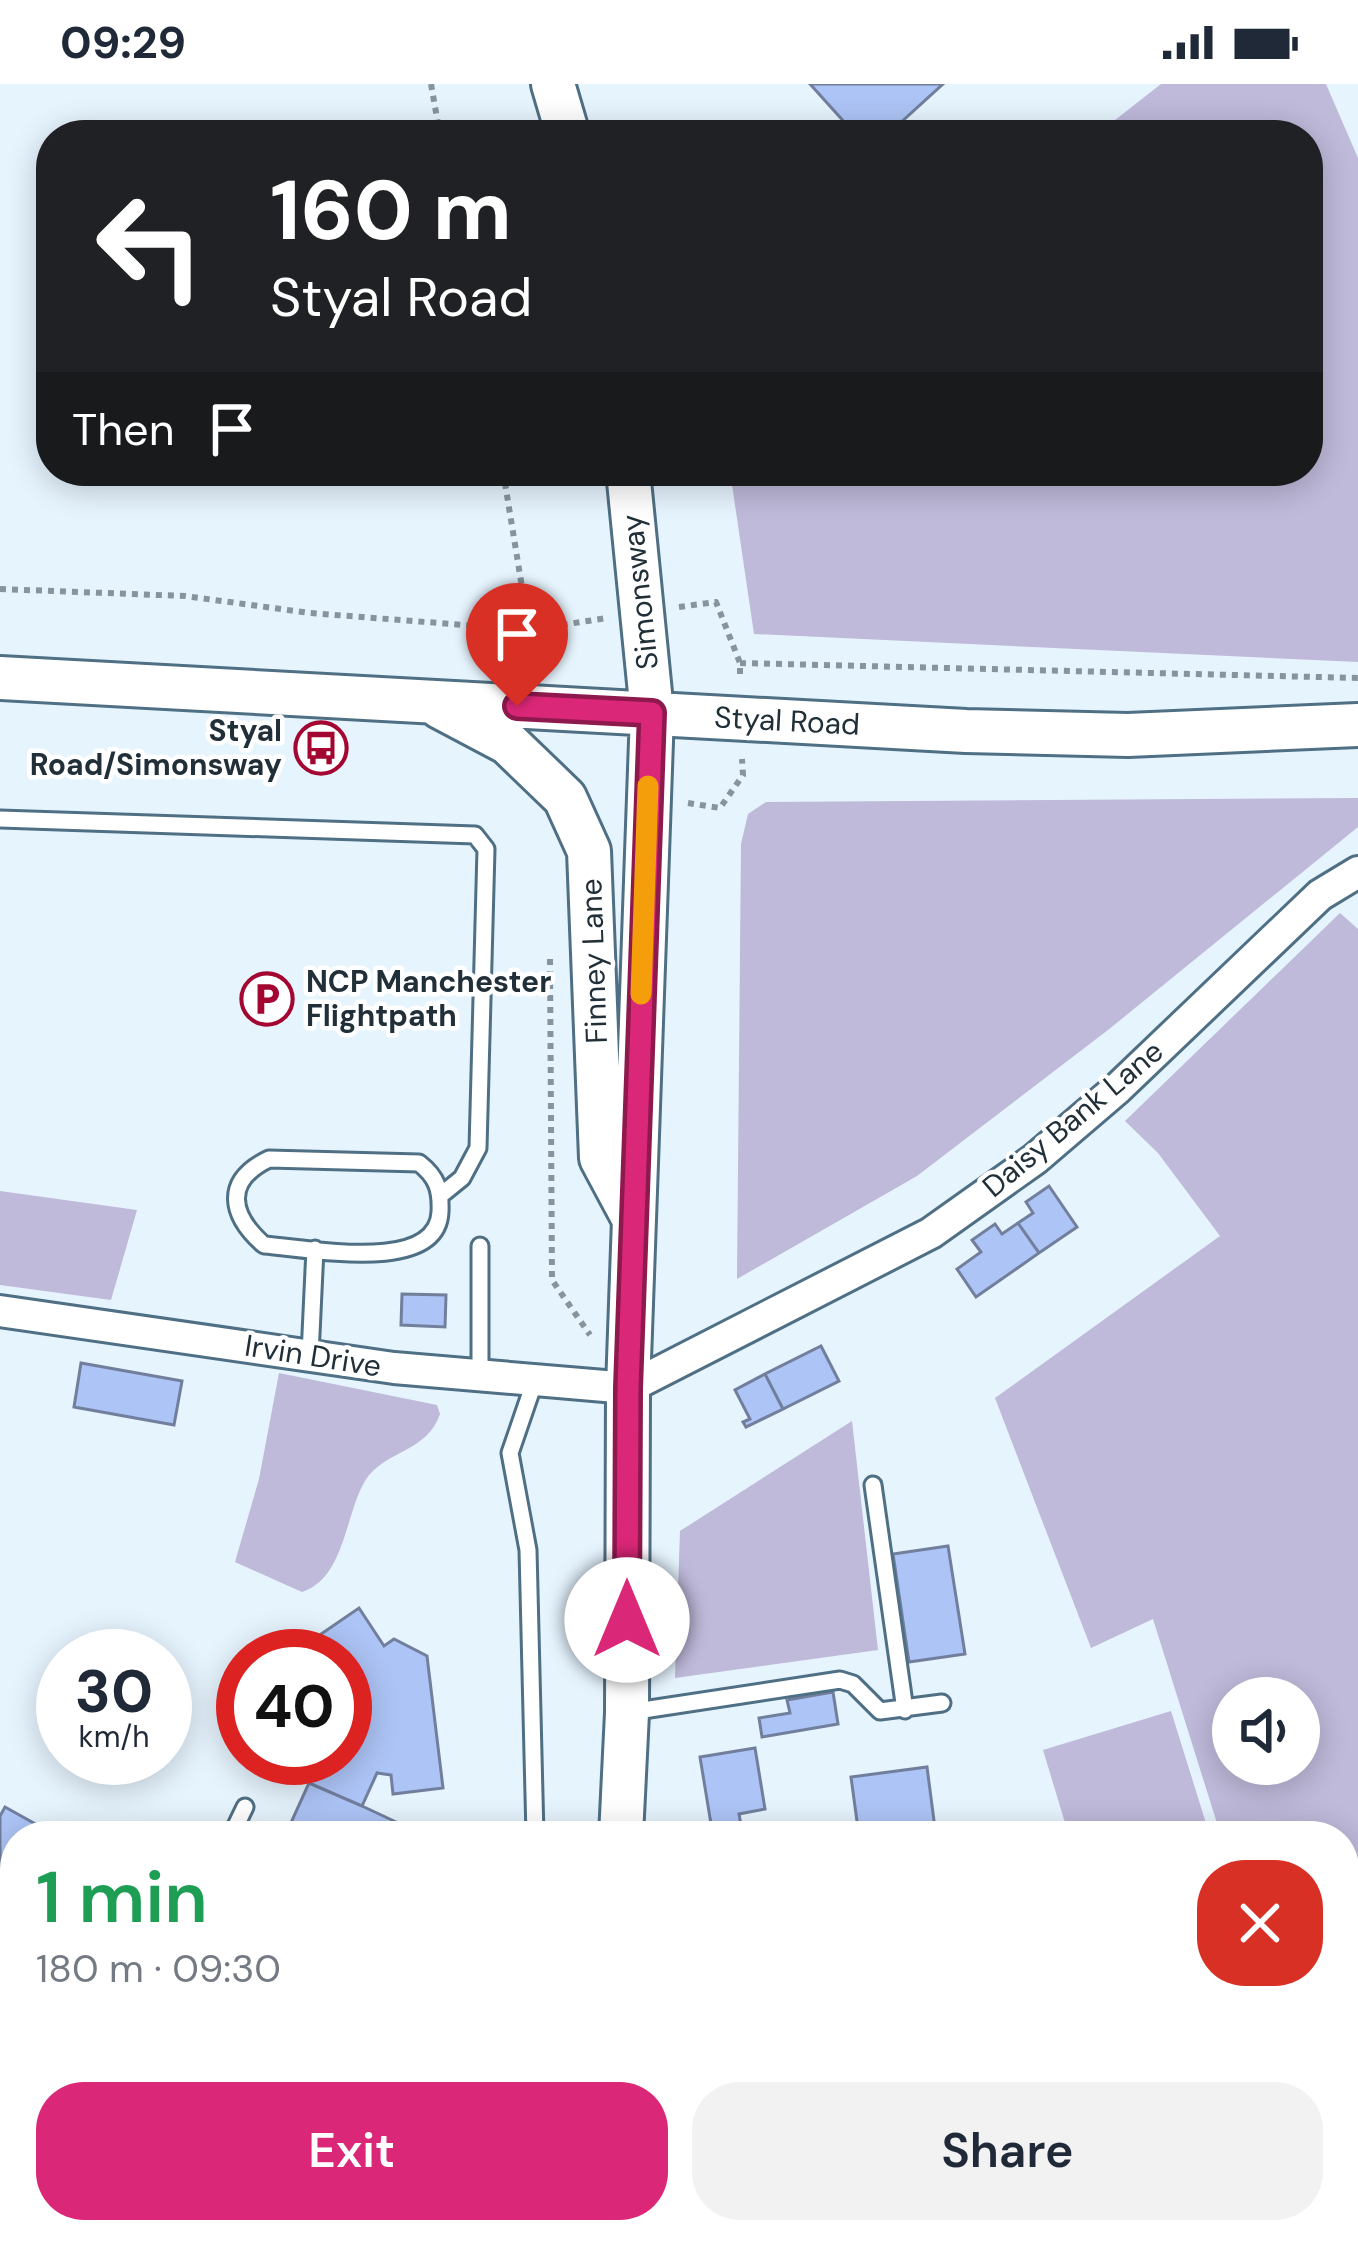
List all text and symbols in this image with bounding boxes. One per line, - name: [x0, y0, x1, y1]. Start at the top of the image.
- text: 09:29: [60, 13, 186, 72]
- text: 160 m: [270, 156, 512, 265]
- icon: left: [72, 168, 228, 324]
- text: Styal Road: [270, 262, 532, 333]
- icon: arrive: [199, 396, 265, 462]
- text: Then: [72, 400, 175, 459]
- street label: Simonsway: [612, 512, 667, 672]
- pin: [466, 583, 568, 706]
- icon: arrive: [484, 601, 550, 667]
- street label: Styal Road: [713, 697, 861, 744]
- place label: Styal Road/Simonsway: [30, 711, 282, 784]
- bus stop icon: Styal Road/Simonsway: [293, 720, 349, 776]
- street label: Finney Lane: [571, 878, 616, 1044]
- place label: NCP Manchester Flightpath: [306, 962, 551, 1035]
- parking icon: NCP Manchester Flightpath: [239, 971, 295, 1027]
- street label: Daisy Bank Lane: [974, 1032, 1171, 1206]
- street label: Irvin Drive: [242, 1326, 384, 1386]
- position arrow: [564, 1557, 690, 1683]
- speed limit sign: 40: [216, 1629, 372, 1785]
- text: 30: [75, 1652, 153, 1731]
- map controls: [1212, 1677, 1320, 1785]
- button: sound: [1212, 1677, 1320, 1785]
- text: km/h: [79, 1717, 149, 1756]
- text: 1 min: [36, 1851, 208, 1944]
- button: close: [1197, 1860, 1323, 1986]
- text: 180 m · 09:30: [36, 1943, 281, 1994]
- button: Exit: [36, 2082, 668, 2220]
- button: Share: [692, 2082, 1323, 2220]

